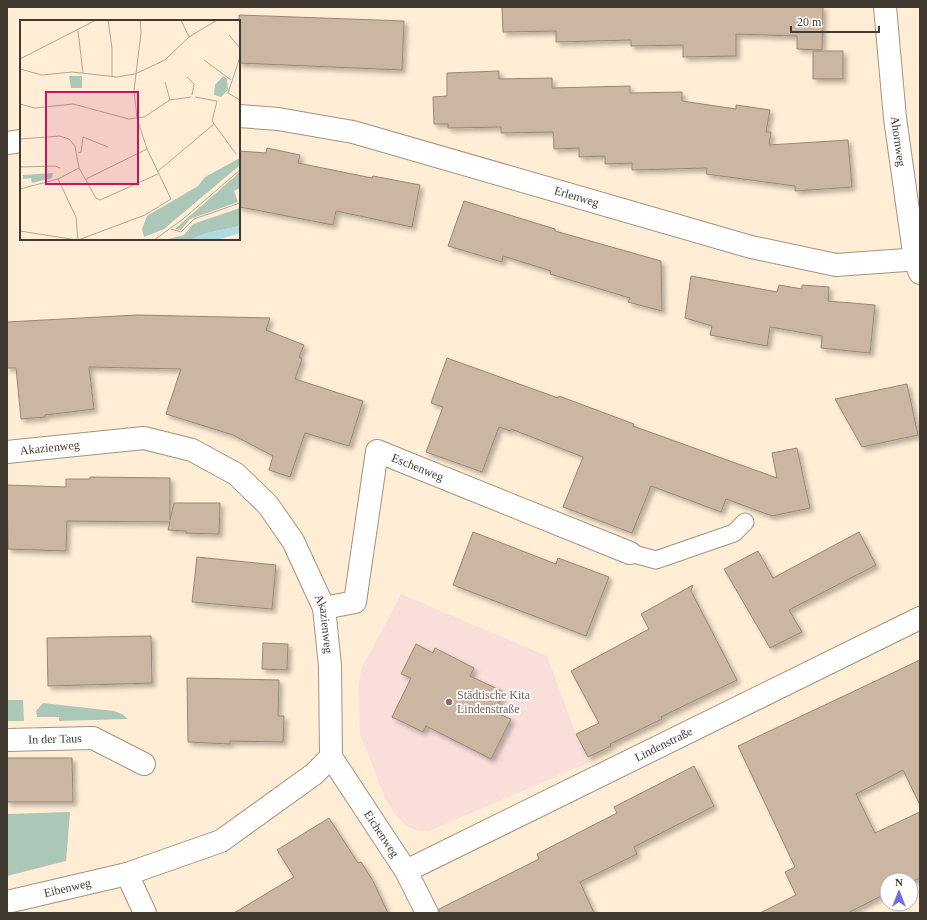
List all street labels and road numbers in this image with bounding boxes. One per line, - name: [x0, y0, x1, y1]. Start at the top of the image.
- street label: Ahornweg: [888, 115, 909, 167]
- street label: Erlenweg: [553, 184, 601, 210]
- street label: Akazienweg: [19, 438, 80, 458]
- street label: Eschenweg: [390, 451, 446, 484]
- street label: Akazienweg: [312, 592, 336, 654]
- street label: Lindenstraße: [632, 724, 695, 764]
- street label: In der Taus: [28, 731, 82, 747]
- street label: Eichenweg: [361, 808, 402, 860]
- street label: Eibenweg: [42, 876, 92, 900]

